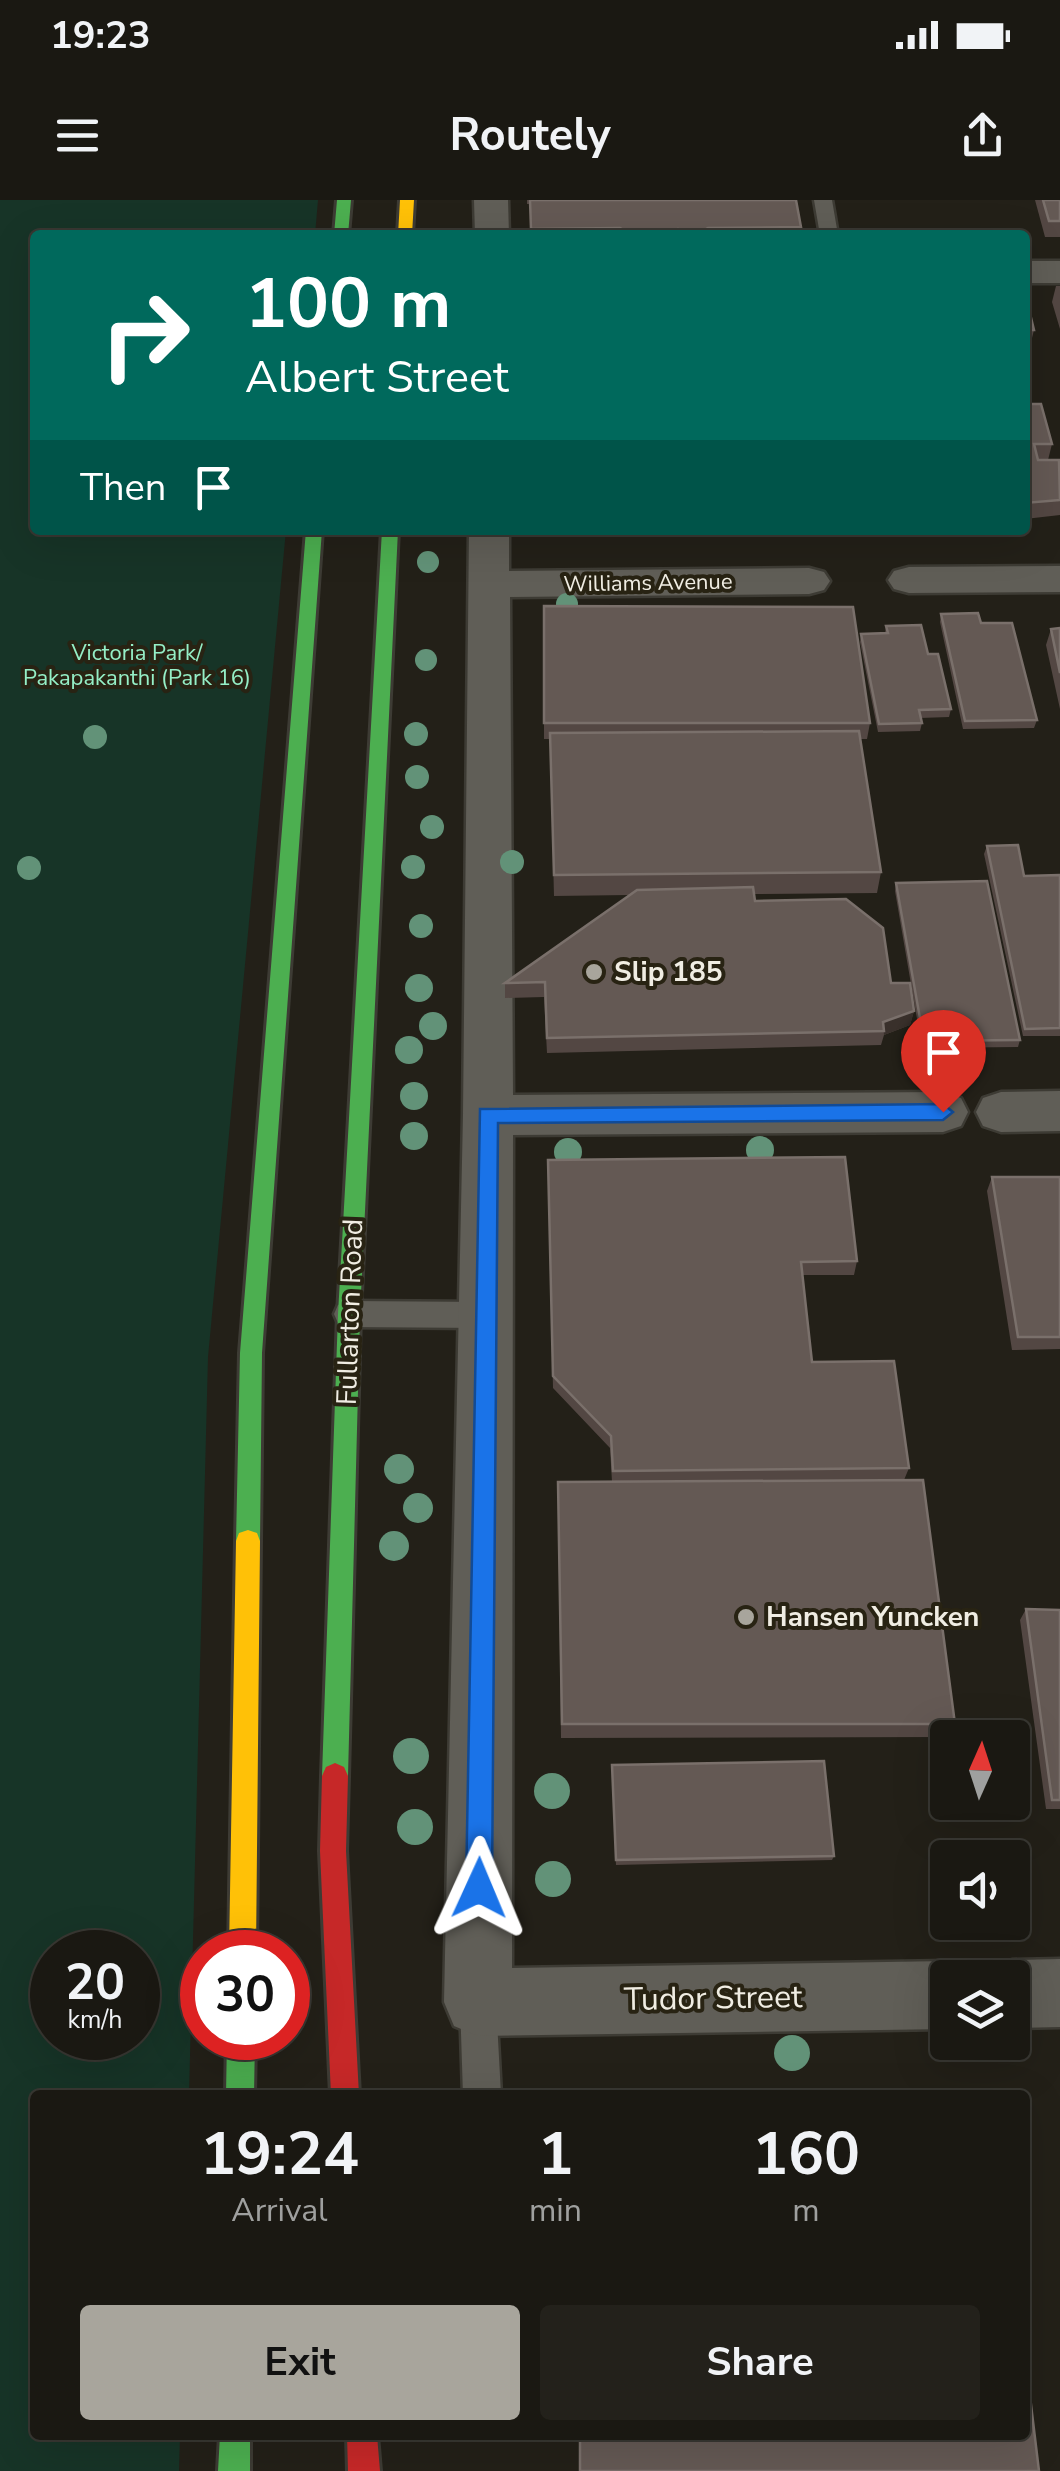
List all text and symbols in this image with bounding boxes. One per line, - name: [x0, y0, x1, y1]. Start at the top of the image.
- text: 19:23: [50, 10, 151, 61]
- text: Routely: [449, 105, 611, 166]
- icon: menu: [50, 108, 105, 163]
- icon: share: [955, 108, 1010, 163]
- text: 100 m: [245, 256, 451, 352]
- icon: right: [80, 270, 210, 400]
- text: Albert Street: [245, 347, 509, 408]
- icon: arrive: [186, 460, 241, 515]
- text: Then: [80, 462, 166, 513]
- street label: Williams Avenue: [563, 567, 733, 599]
- park label: Victoria Park/ Pakapakanthi (Park 16): [23, 638, 251, 693]
- place label: Slip 185: [614, 953, 723, 991]
- marker: Slip 185: [583, 961, 605, 983]
- pin: [901, 1010, 986, 1113]
- icon: arrive: [916, 1025, 971, 1080]
- street label: Fullarton Road: [328, 1218, 372, 1406]
- place label: Hansen Yuncken: [766, 1598, 979, 1636]
- marker: Hansen Yuncken: [735, 1606, 757, 1628]
- north arrow: [930, 1720, 1030, 1820]
- map controls: [930, 1720, 1030, 2060]
- position arrow: [427, 1836, 531, 1940]
- button: sound: [930, 1840, 1030, 1940]
- speed limit sign: 30: [180, 1930, 310, 2060]
- text: 20: [65, 1948, 125, 2017]
- button: layers: [930, 1960, 1030, 2060]
- street label: Tudor Street: [623, 1975, 803, 2021]
- text: km/h: [67, 2003, 123, 2037]
- text: 19:24: [200, 2113, 359, 2195]
- text: 1: [537, 2113, 573, 2195]
- text: 160: [752, 2113, 860, 2195]
- text: Arrival: [231, 2189, 328, 2232]
- text: min: [529, 2189, 582, 2232]
- text: m: [792, 2189, 820, 2232]
- button: Exit: [80, 2305, 520, 2420]
- button: Share: [540, 2305, 980, 2420]

